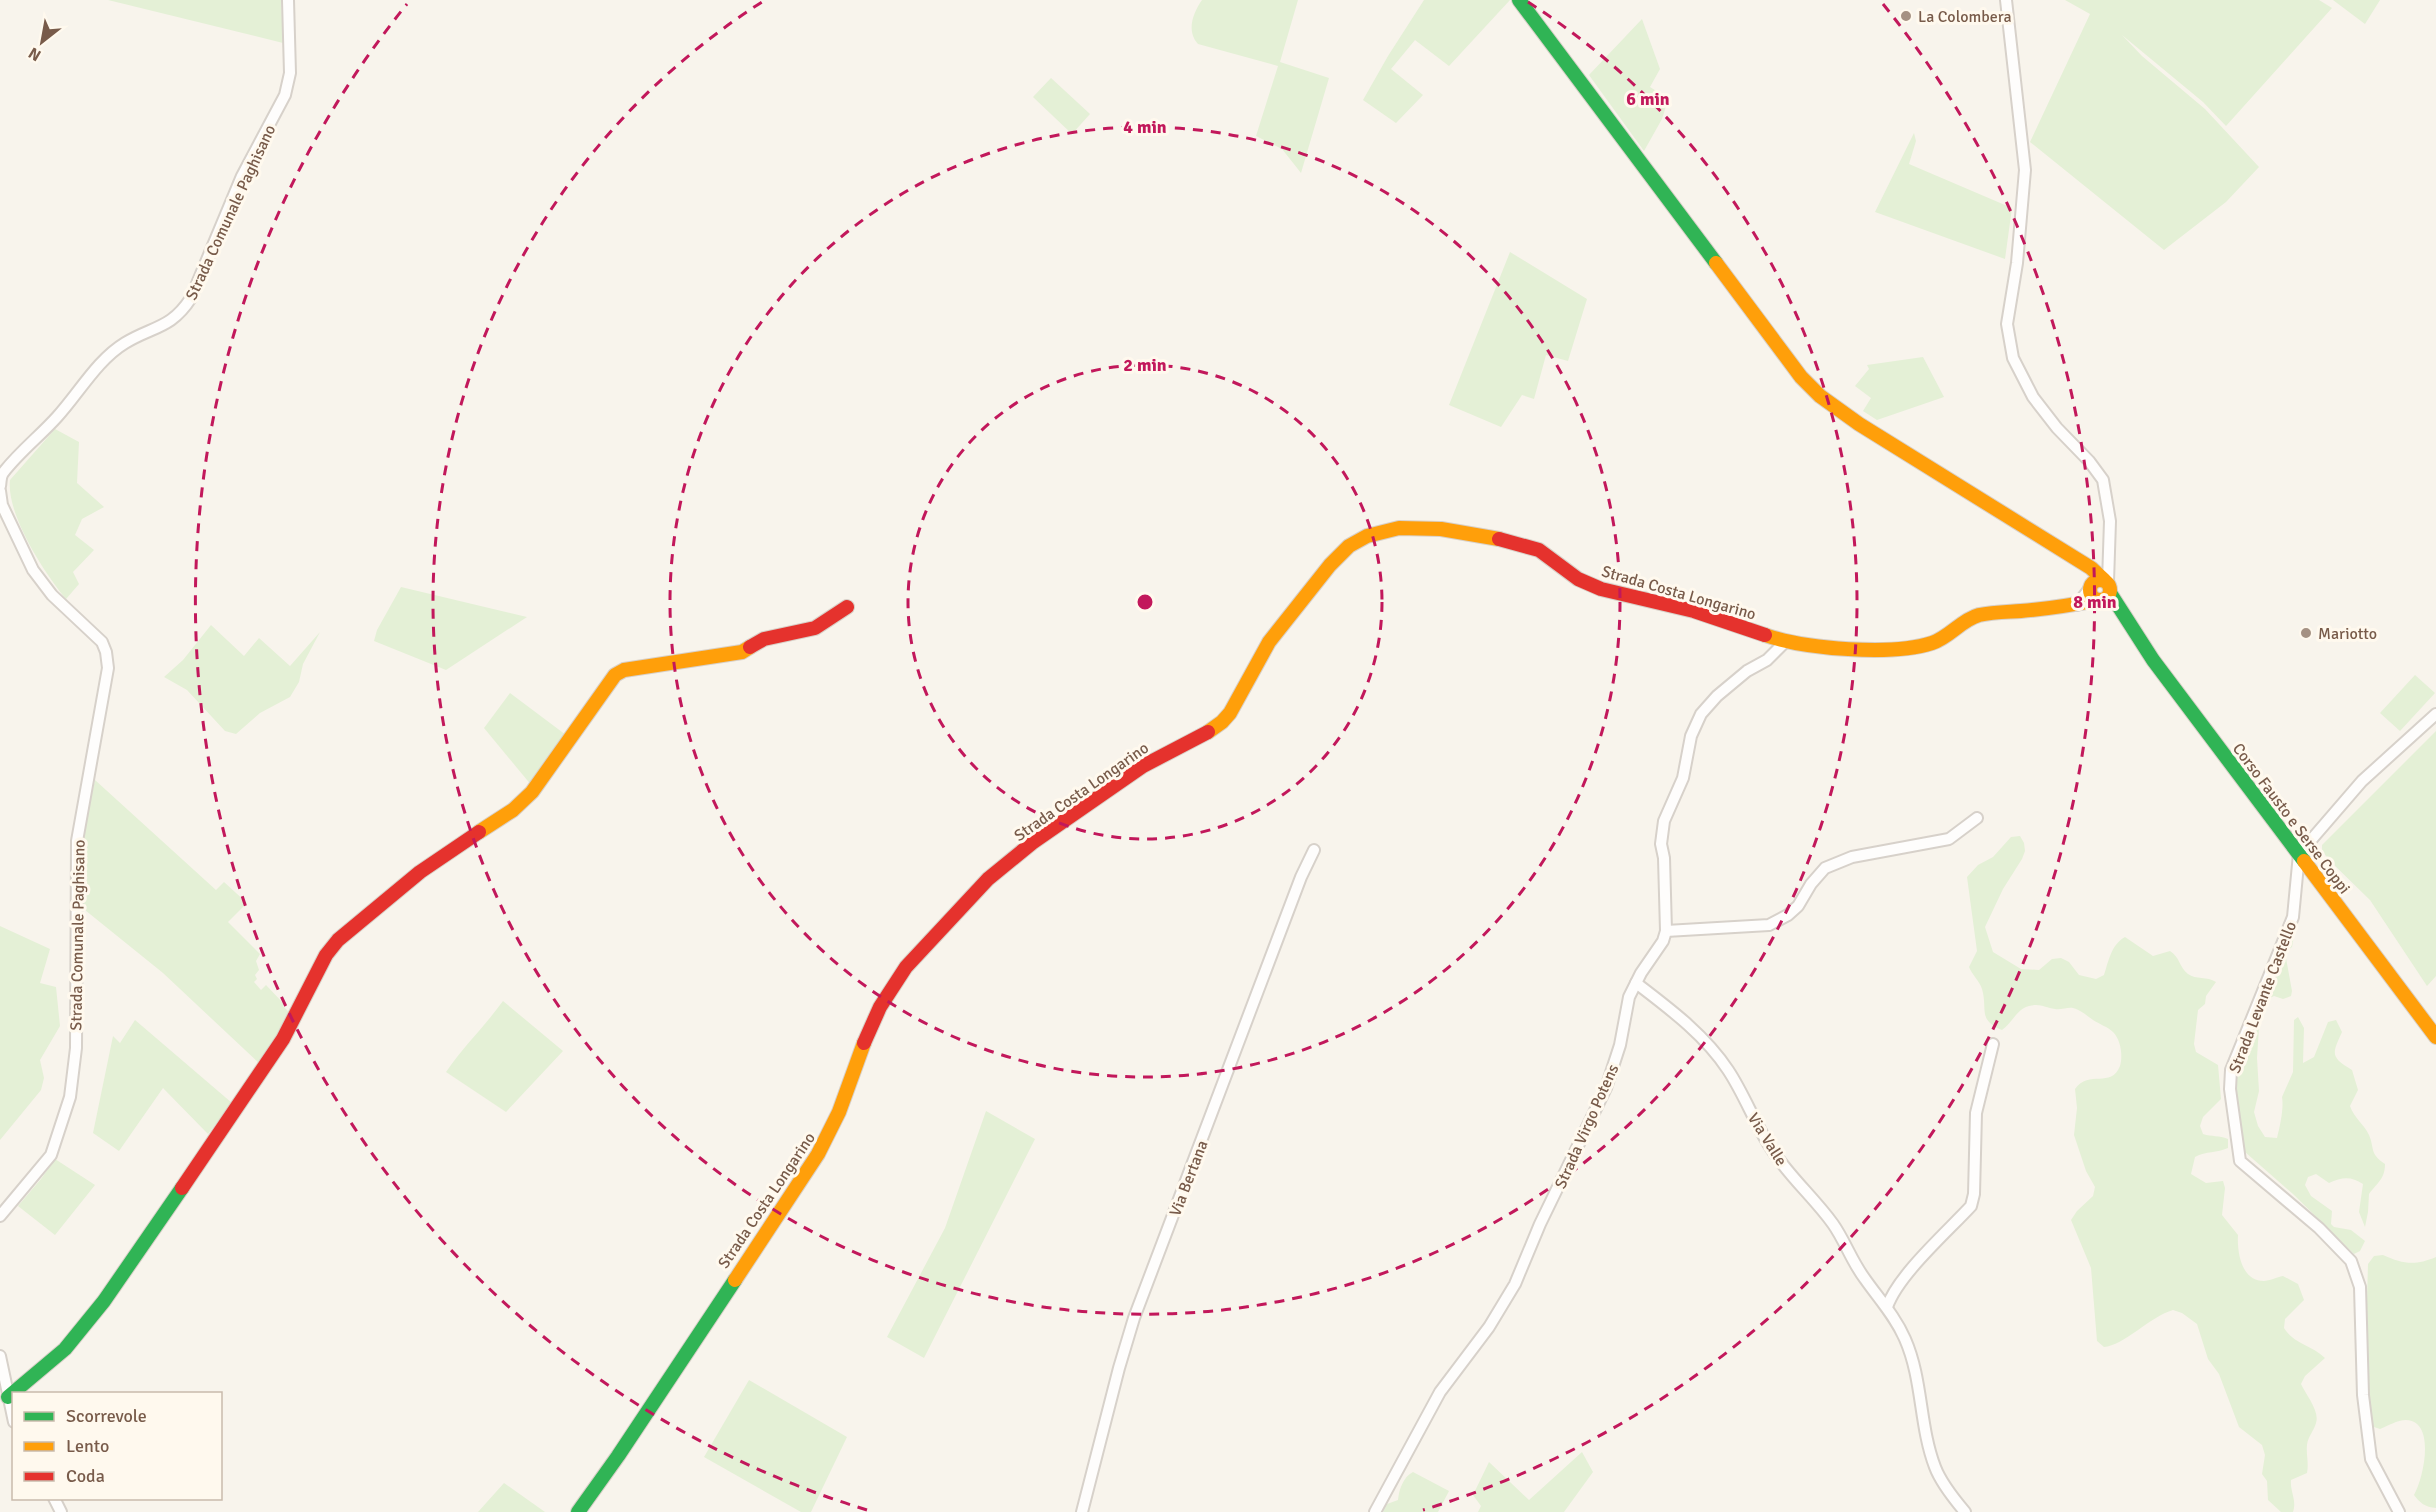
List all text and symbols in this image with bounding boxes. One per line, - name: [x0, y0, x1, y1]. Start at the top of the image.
- place label: La Colombera: [1918, 7, 2012, 27]
- marker: La Colombera: [1899, 9, 1913, 23]
- north arrow: [12, 12, 72, 72]
- text: N: [25, 43, 45, 65]
- text: 6 min: [1626, 88, 1670, 110]
- text: 4 min: [1123, 116, 1167, 138]
- street label: Strada Comunale Paghisano: [181, 122, 280, 303]
- text: 2 min: [1123, 354, 1167, 376]
- street label: Strada Costa Longarino: [1599, 561, 1758, 625]
- text: 8 min: [2073, 591, 2117, 613]
- centre of rings: [1135, 592, 1155, 612]
- place label: Mariotto: [2318, 624, 2377, 644]
- marker: Mariotto: [2299, 626, 2313, 640]
- street label: Strada Costa Longarino: [1010, 738, 1153, 846]
- street label: Corso Fausto e Serse Coppi: [2228, 739, 2354, 898]
- street label: Strada Comunale Paghisano: [66, 839, 90, 1031]
- street label: Strada Levante Castello: [2225, 919, 2301, 1076]
- street label: Strada Virgo Potens: [1551, 1061, 1623, 1192]
- street label: Via Valle: [1743, 1109, 1791, 1170]
- street label: Strada Costa Longarino: [714, 1129, 820, 1272]
- street label: Via Bertana: [1165, 1138, 1213, 1219]
- legend: [12, 1392, 222, 1500]
- text: Scorrevole: [66, 1405, 147, 1427]
- text: Lento: [66, 1435, 109, 1457]
- text: Coda: [66, 1465, 105, 1487]

